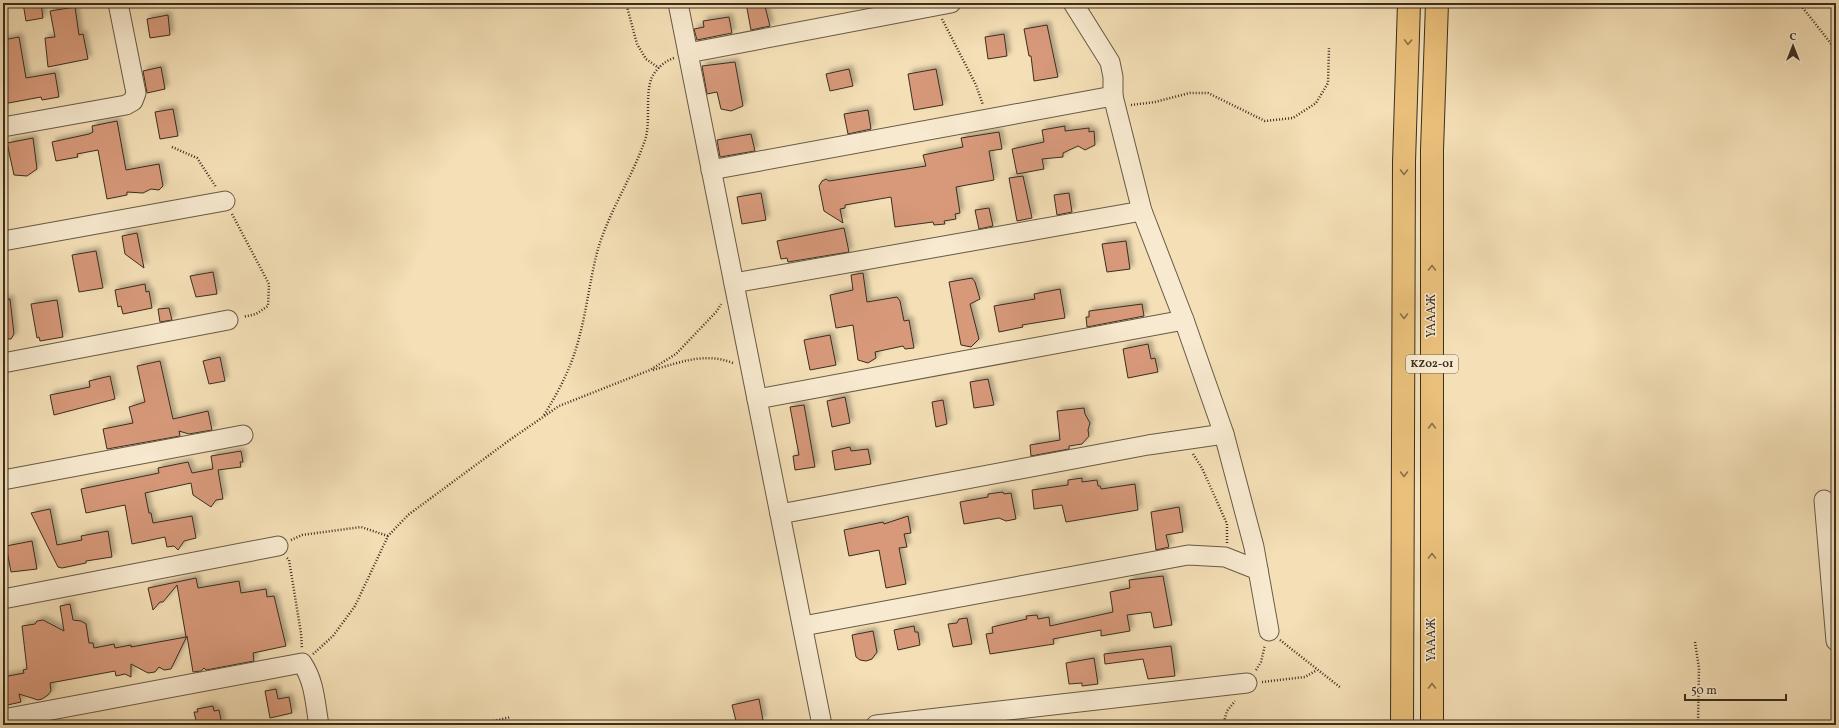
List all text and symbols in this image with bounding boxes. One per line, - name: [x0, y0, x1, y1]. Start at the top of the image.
- north arrow: [1773, 26, 1813, 66]
- text: С: [1789, 30, 1797, 45]
- one-way arrow: [1403, 39, 1412, 45]
- one-way arrow: [1400, 169, 1408, 175]
- one-way arrow: [1428, 265, 1436, 271]
- street label: ҮАААЖ: [1424, 294, 1440, 338]
- one-way arrow: [1400, 313, 1408, 319]
- road number: KZ02-01: [1406, 355, 1458, 373]
- one-way arrow: [1428, 423, 1436, 429]
- one-way arrow: [1400, 471, 1408, 477]
- one-way arrow: [1428, 553, 1436, 559]
- street label: ҮАААЖ: [1424, 618, 1440, 662]
- scale bar: [1685, 676, 1786, 702]
- one-way arrow: [1428, 683, 1436, 689]
- text: 50 m: [1691, 683, 1717, 699]

